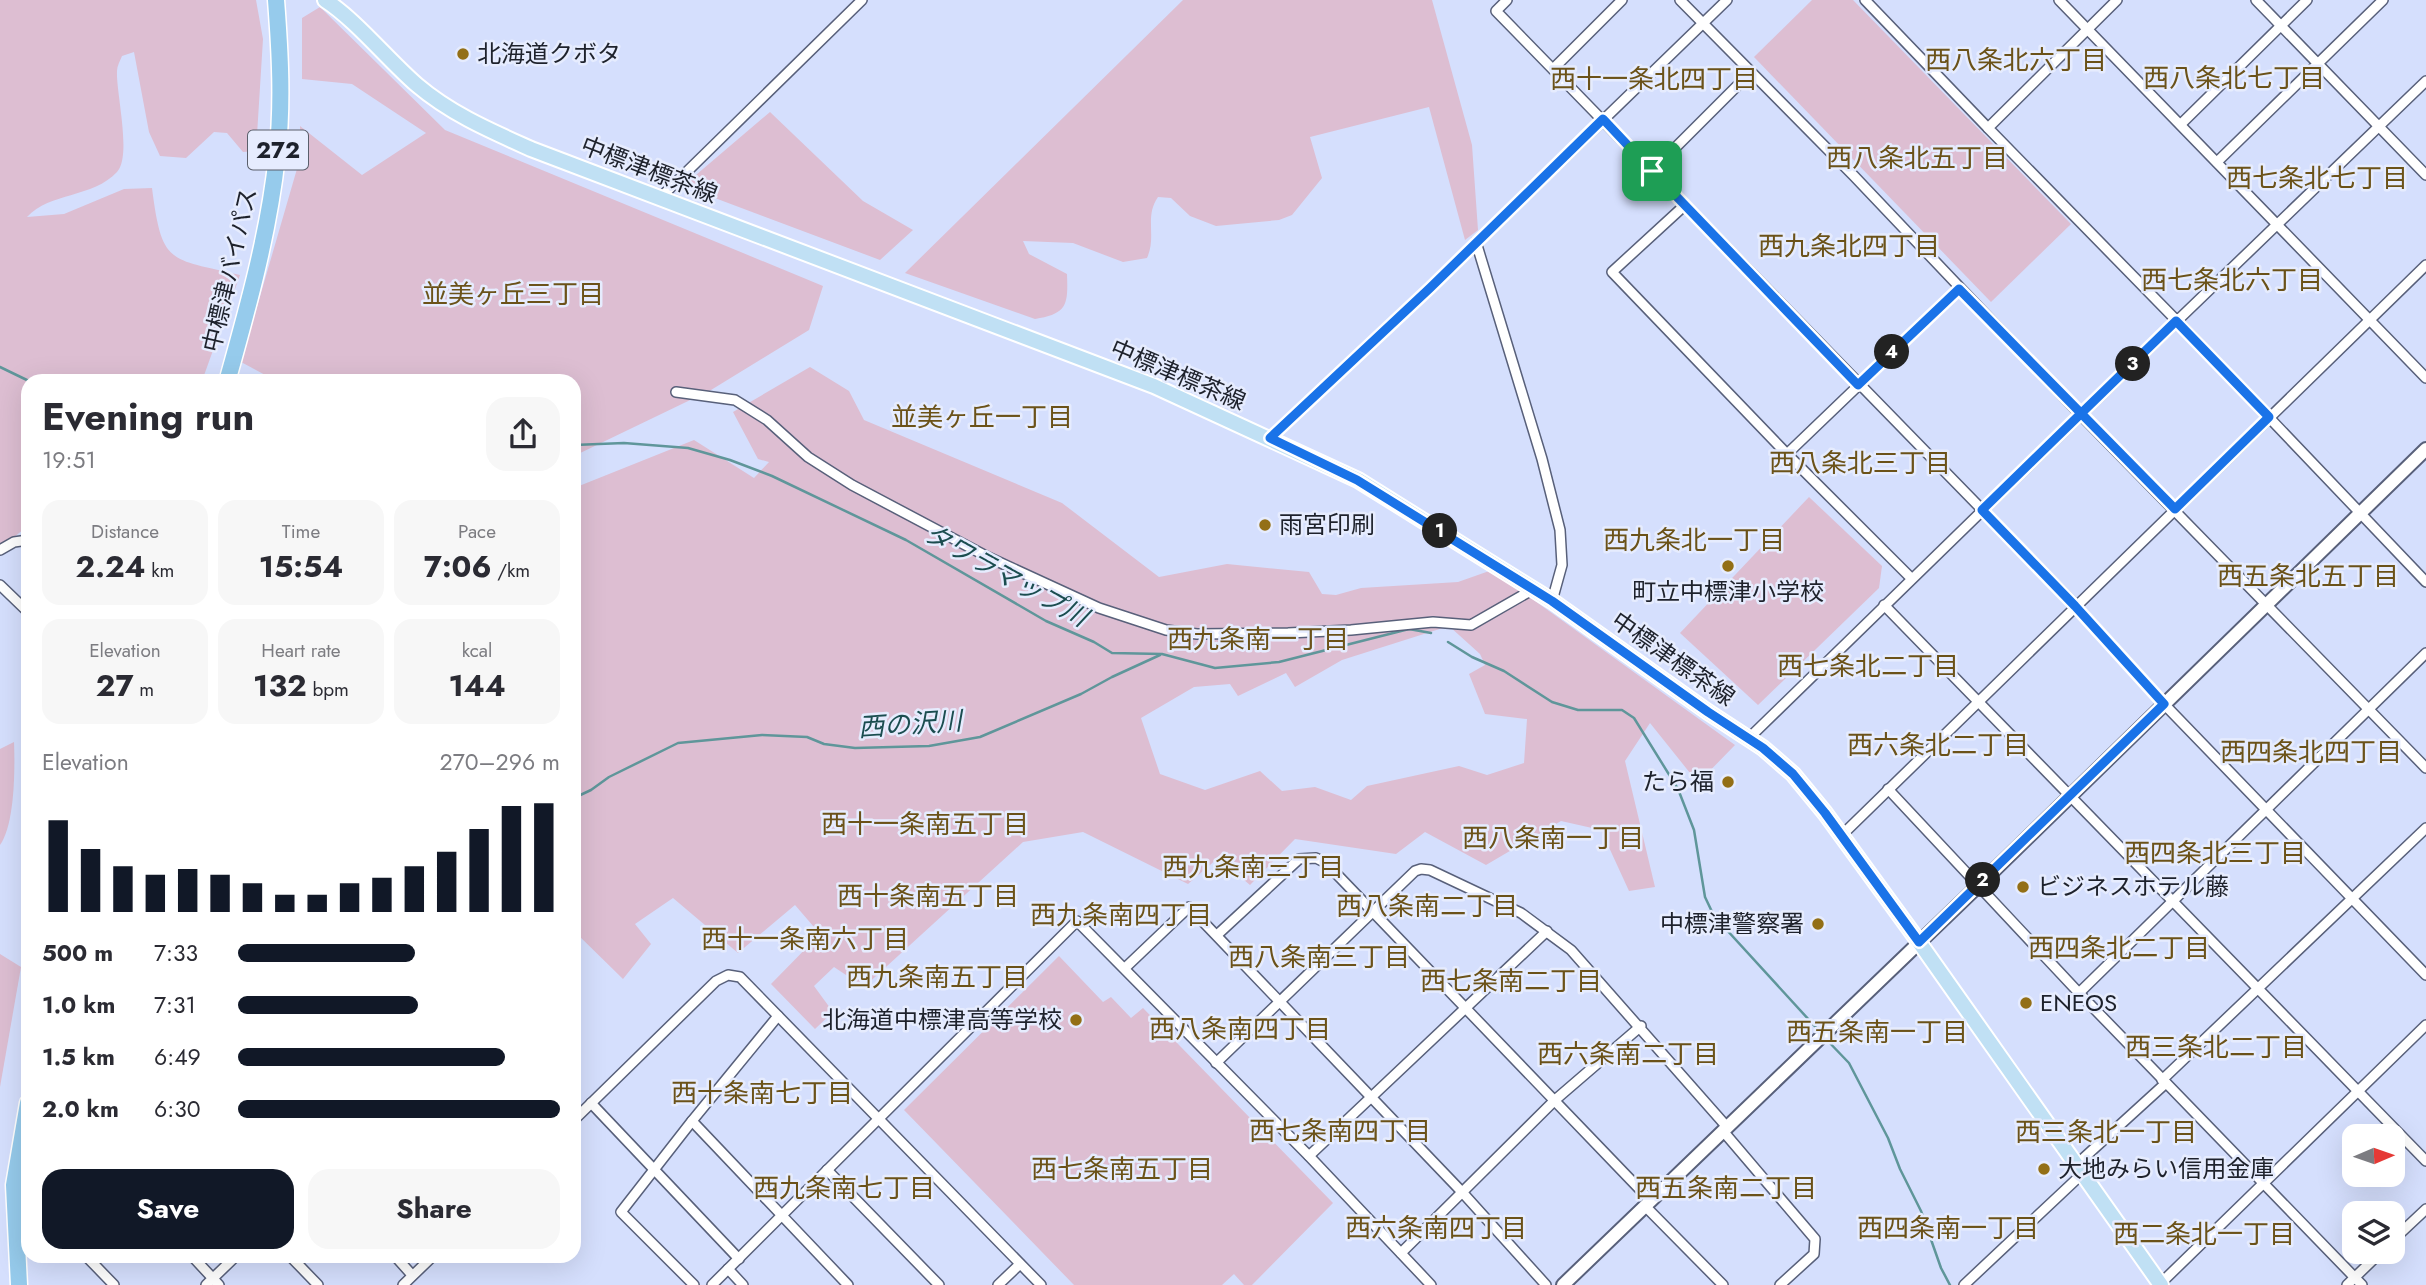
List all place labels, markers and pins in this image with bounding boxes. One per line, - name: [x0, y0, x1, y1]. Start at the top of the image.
- place label: 北海道クボタ: [477, 36, 621, 71]
- marker: 北海道クボタ: [455, 46, 471, 62]
- pin: [1622, 141, 1682, 201]
- pin: 4: [1874, 334, 1910, 370]
- pin: 3: [2116, 346, 2150, 382]
- place label: 雨宮印刷: [1279, 507, 1375, 542]
- pin: 1: [1422, 514, 1458, 548]
- marker: 雨宮印刷: [1257, 517, 1273, 533]
- marker: 町立中標津小学校: [1720, 558, 1736, 574]
- place label: 町立中標津小学校: [1632, 574, 1824, 609]
- place label: たら福: [1642, 764, 1714, 799]
- marker: たら福: [1720, 774, 1736, 790]
- pin: 2: [1966, 862, 2000, 898]
- place label: ビジネスホテル藤: [2037, 869, 2229, 904]
- marker: ビジネスホテル藤: [2015, 879, 2031, 895]
- place label: 中標津警察署: [1660, 906, 1804, 941]
- marker: 中標津警察署: [1810, 916, 1826, 932]
- place label: ENEOS: [2040, 985, 2117, 1020]
- marker: ENEOS: [2018, 995, 2034, 1011]
- place label: 北海道中標津高等学校: [822, 1002, 1062, 1037]
- marker: 北海道中標津高等学校: [1068, 1012, 1084, 1028]
- place label: 大地みらい信用金庫: [2058, 1151, 2274, 1186]
- marker: 大地みらい信用金庫: [2036, 1161, 2052, 1177]

